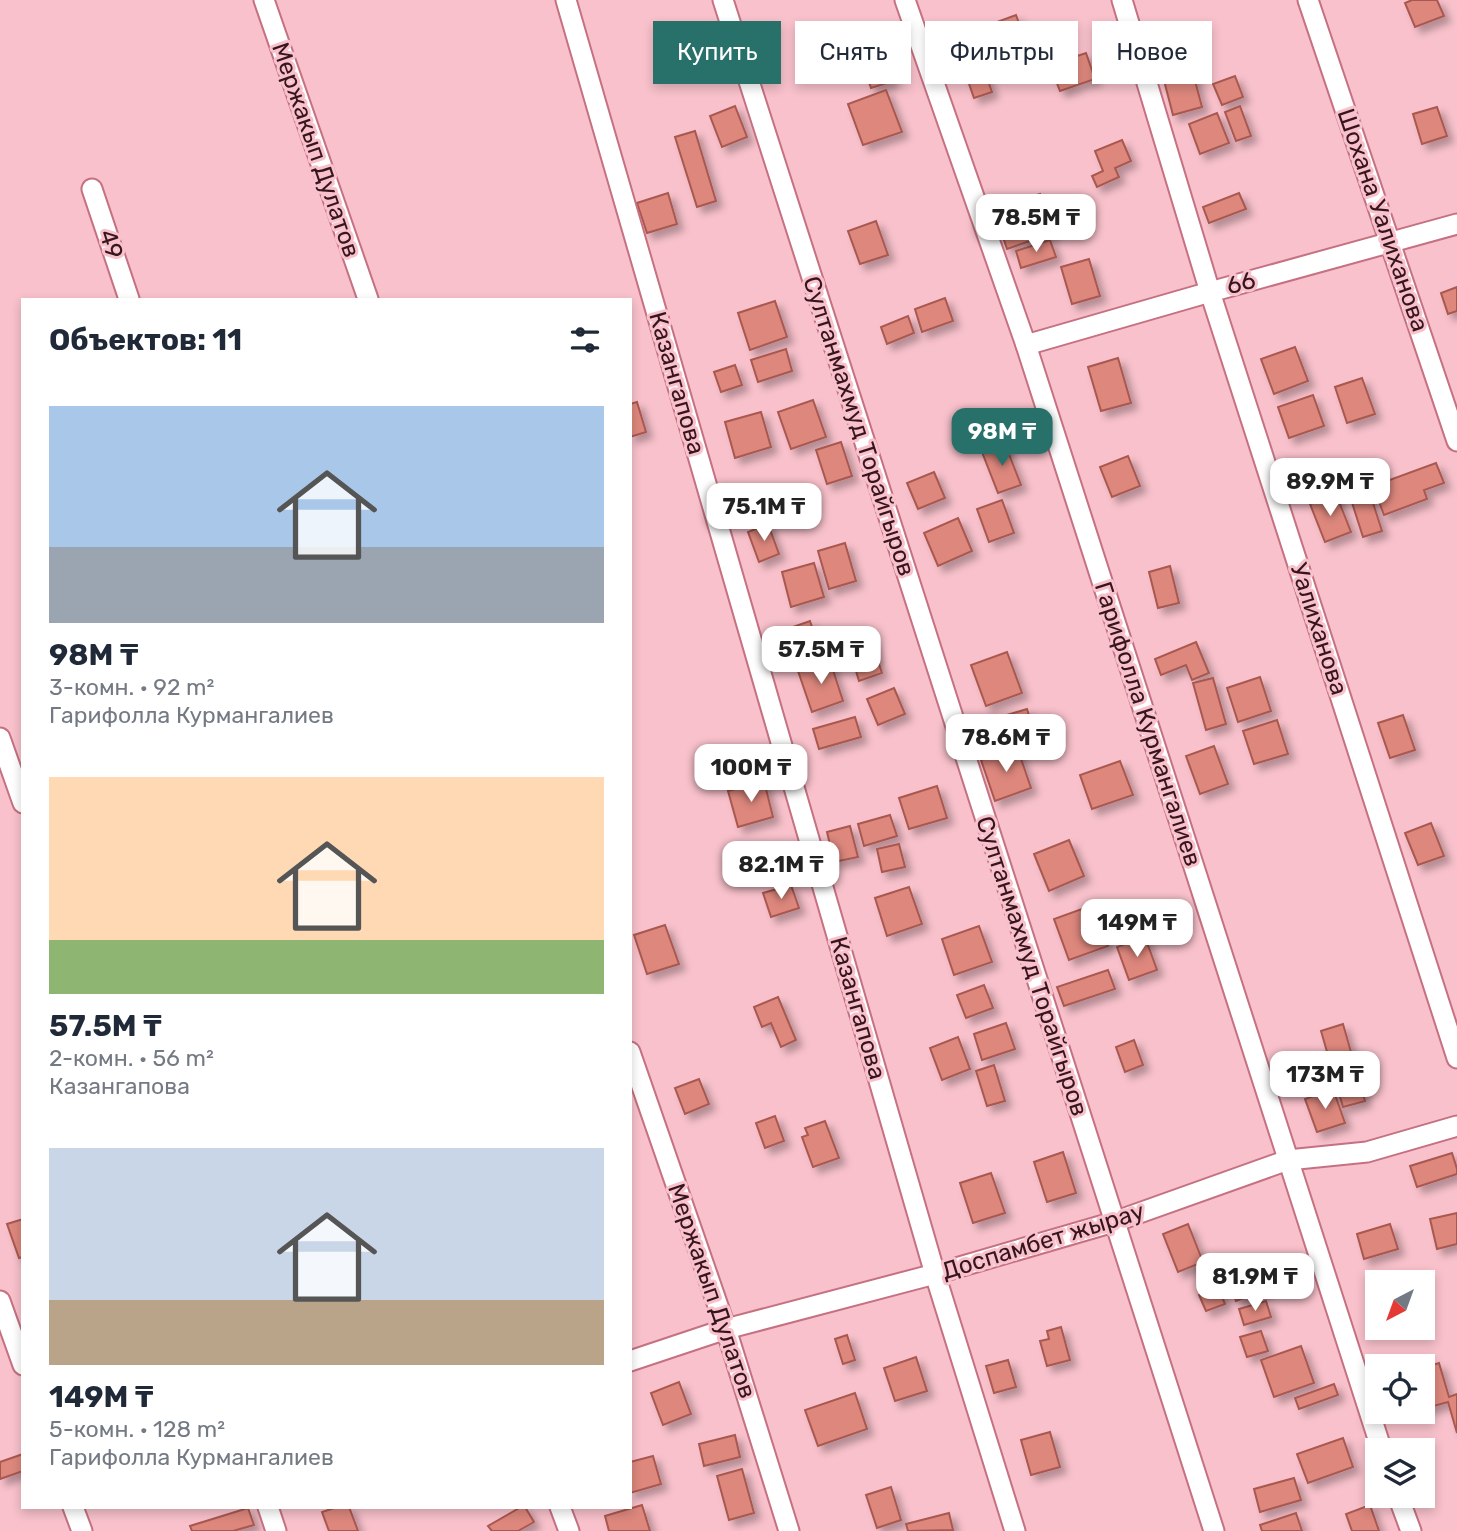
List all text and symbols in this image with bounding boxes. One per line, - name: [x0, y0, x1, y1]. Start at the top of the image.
- chip: Купить: [653, 21, 781, 84]
- chip: Снять: [795, 21, 911, 84]
- chip: Фильтры: [925, 21, 1078, 84]
- chip: Новое: [1092, 21, 1212, 84]
- street label: Мержакып Дулатов: [266, 39, 366, 261]
- street label: Шохана Уалиханова: [1332, 105, 1434, 335]
- pin: 78.5M ₸: [971, 194, 1101, 254]
- text: 78.5M ₸: [992, 203, 1080, 231]
- street label: 49: [93, 226, 129, 262]
- street label: 66: [1223, 266, 1259, 300]
- street label: Султанмахмуд Торайгыров: [797, 273, 921, 579]
- street label: Казангапова: [643, 308, 711, 458]
- icon: filters: [566, 321, 604, 359]
- text: Объектов: 11: [49, 322, 242, 358]
- pin: 98M ₸: [953, 408, 1051, 468]
- text: 98M ₸: [968, 417, 1036, 445]
- icon: home: [264, 452, 390, 578]
- pin: 89.9M ₸: [1265, 458, 1395, 518]
- text: 89.9M ₸: [1286, 467, 1374, 495]
- pin: 75.1M ₸: [699, 484, 829, 543]
- text: 75.1M ₸: [723, 492, 805, 520]
- street label: Уалиханова: [1284, 559, 1354, 699]
- street label: Гарифолла Курмангалиев: [1089, 578, 1207, 870]
- pin: 57.5M ₸: [756, 626, 886, 686]
- text: 57.5M ₸: [778, 635, 864, 663]
- text: 98M ₸: [49, 637, 139, 673]
- text: 3-комн. · 92 m²: [49, 673, 214, 701]
- text: Гарифолла Курмангалиев: [49, 701, 334, 729]
- pin: 78.6M ₸: [941, 714, 1071, 774]
- text: 78.6M ₸: [962, 723, 1050, 751]
- pin: 100M ₸: [694, 744, 808, 804]
- text: 100M ₸: [710, 753, 792, 781]
- street label: Султанмахмуд Торайгыров: [970, 813, 1094, 1119]
- icon: home: [264, 823, 390, 949]
- pin: 82.1M ₸: [716, 842, 846, 901]
- text: 82.1M ₸: [738, 850, 824, 878]
- pin: 149M ₸: [1080, 900, 1194, 959]
- text: 149M ₸: [1097, 908, 1177, 936]
- street label: Казангапова: [824, 933, 892, 1083]
- text: 57.5M ₸: [49, 1008, 162, 1044]
- text: 2-комн. · 56 m²: [49, 1044, 214, 1072]
- pin: 173M ₸: [1268, 1052, 1382, 1111]
- text: 173M ₸: [1286, 1060, 1364, 1088]
- text: Казангапова: [49, 1072, 190, 1100]
- street label: Мержакып Дулатов: [662, 1180, 762, 1402]
- icon: home: [264, 1194, 390, 1320]
- street label: Доспамбет жырау: [938, 1197, 1148, 1285]
- pin: 81.9M ₸: [1190, 1254, 1320, 1313]
- text: 81.9M ₸: [1212, 1262, 1298, 1290]
- north arrow: [1365, 1270, 1435, 1340]
- map controls: [1365, 1270, 1435, 1508]
- button: locate: [1365, 1354, 1435, 1424]
- text: 149M ₸: [49, 1379, 154, 1415]
- text: 5-комн. · 128 m²: [49, 1415, 225, 1443]
- button: layers: [1365, 1438, 1435, 1508]
- text: Гарифолла Курмангалиев: [49, 1443, 334, 1471]

